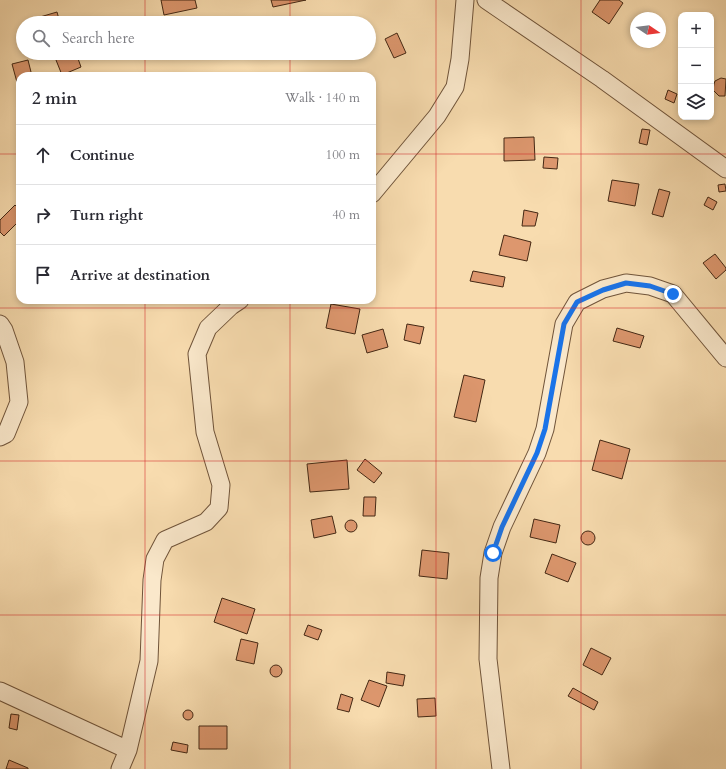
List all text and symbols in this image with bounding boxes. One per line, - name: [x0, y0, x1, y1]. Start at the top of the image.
- north arrow: [630, 12, 666, 48]
- map controls: [678, 12, 714, 120]
- button: +: [678, 12, 714, 48]
- search box: [16, 16, 376, 60]
- icon: search: [30, 27, 52, 49]
- text: Search here: [62, 28, 135, 48]
- button: −: [678, 48, 714, 84]
- button: layers: [678, 84, 714, 120]
- text: 2 min: [32, 87, 77, 110]
- text: Walk · 140 m: [285, 89, 360, 107]
- icon: ahead: [32, 144, 54, 166]
- text: Continue: [70, 145, 135, 165]
- text: 100 m: [326, 146, 360, 164]
- icon: right: [32, 204, 54, 226]
- text: Turn right: [70, 205, 143, 225]
- text: 40 m: [332, 206, 360, 224]
- icon: arrive: [32, 264, 54, 286]
- text: Arrive at destination: [70, 265, 210, 285]
- route end: [664, 285, 682, 303]
- route start: [484, 544, 502, 562]

